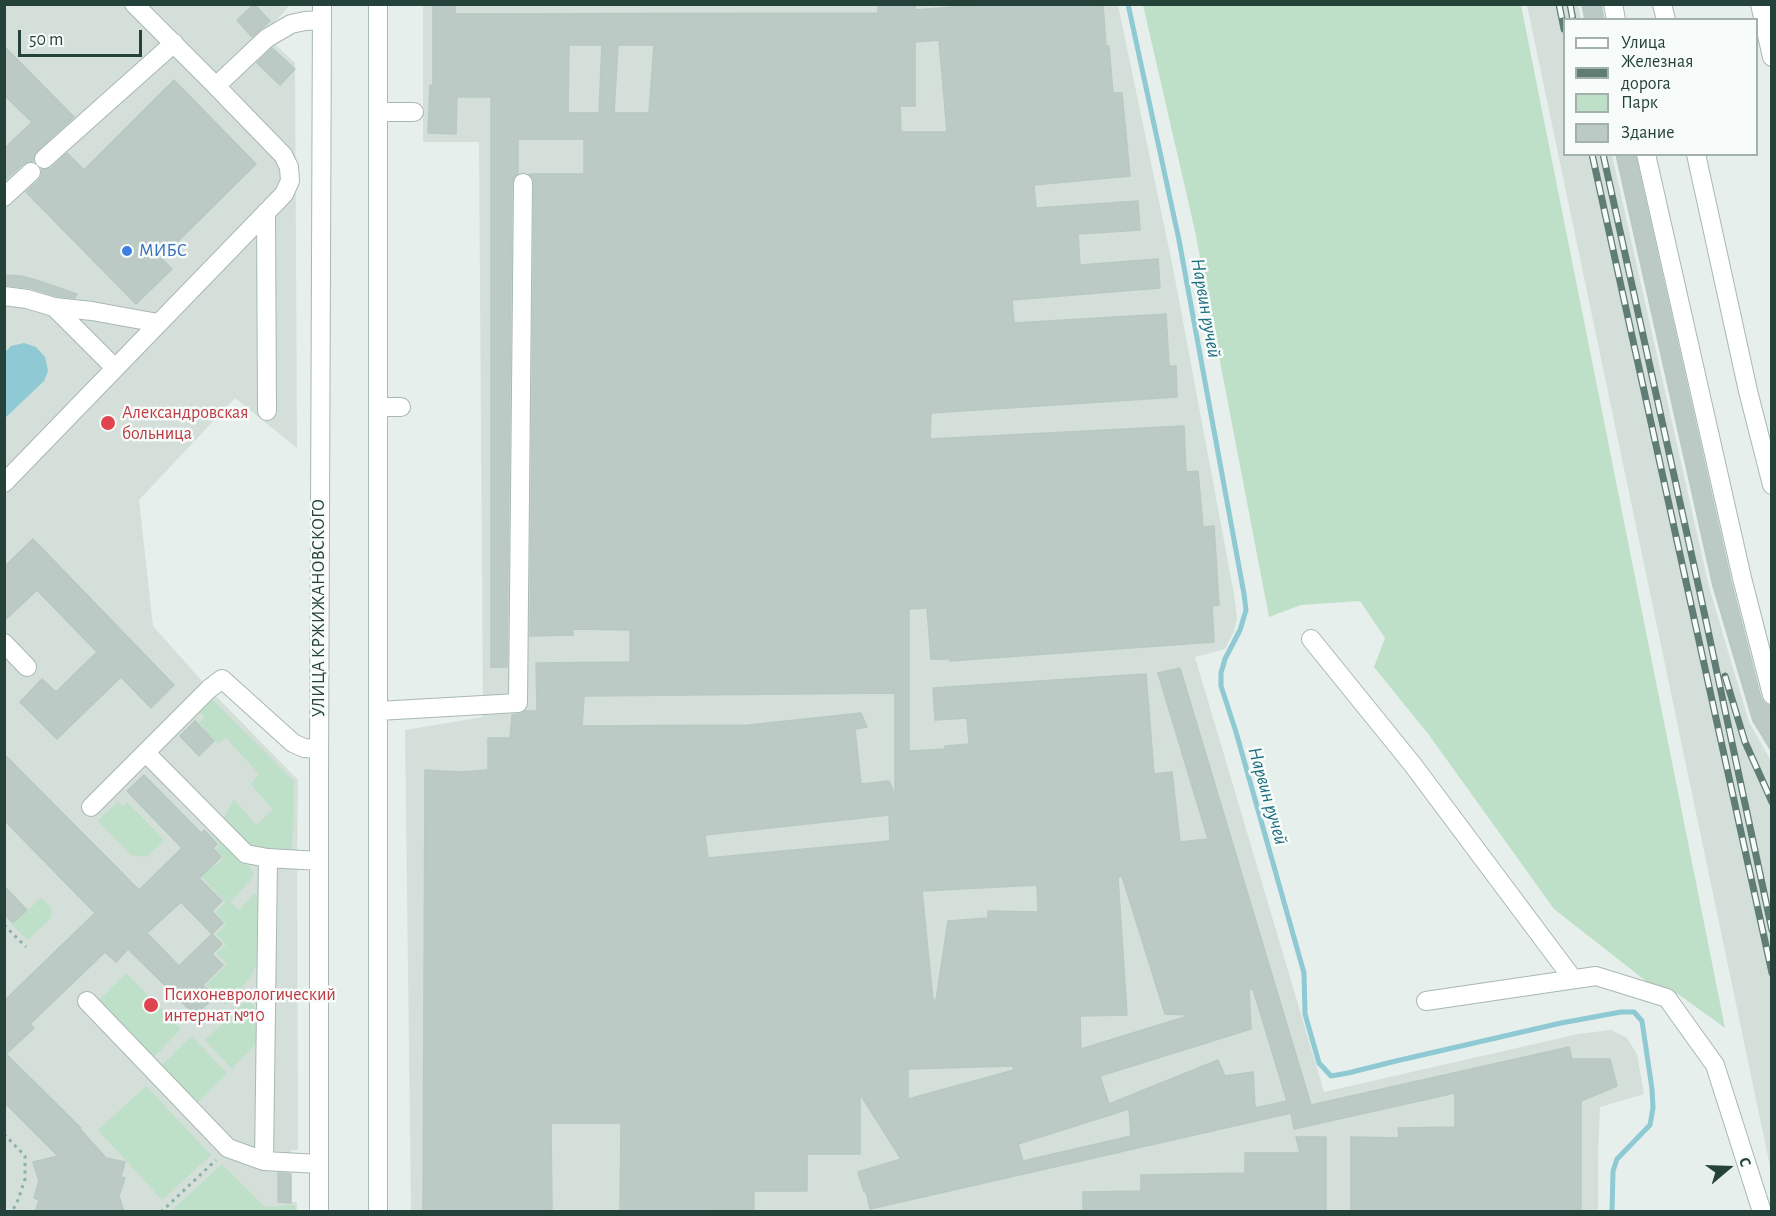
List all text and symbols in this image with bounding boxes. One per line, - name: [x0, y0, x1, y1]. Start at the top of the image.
- scale bar: [21, 18, 146, 56]
- legend: [1563, 18, 1758, 156]
- text: 50 m: [29, 31, 63, 49]
- text: Улица: [1621, 34, 1666, 52]
- text: Железная дорога: [1621, 53, 1693, 93]
- text: Парк: [1621, 94, 1658, 112]
- text: Здание: [1621, 124, 1675, 142]
- place label: МИБС: [139, 240, 187, 262]
- marker: МИБС: [120, 244, 134, 258]
- water label: Нарвин ручей: [1185, 256, 1227, 360]
- place label: Александровская больница: [122, 402, 249, 444]
- marker: Александровская больница: [99, 414, 117, 432]
- street label: УЛИЦА КРЖИЖАНОВСКОГО: [308, 499, 330, 717]
- water label: Нарвин ручей: [1243, 744, 1293, 848]
- place label: Психоневрологический интернат №10: [164, 984, 336, 1026]
- marker: Психоневрологический интернат №10: [142, 996, 160, 1014]
- north arrow: [1698, 1138, 1758, 1198]
- text: С: [1736, 1155, 1754, 1169]

